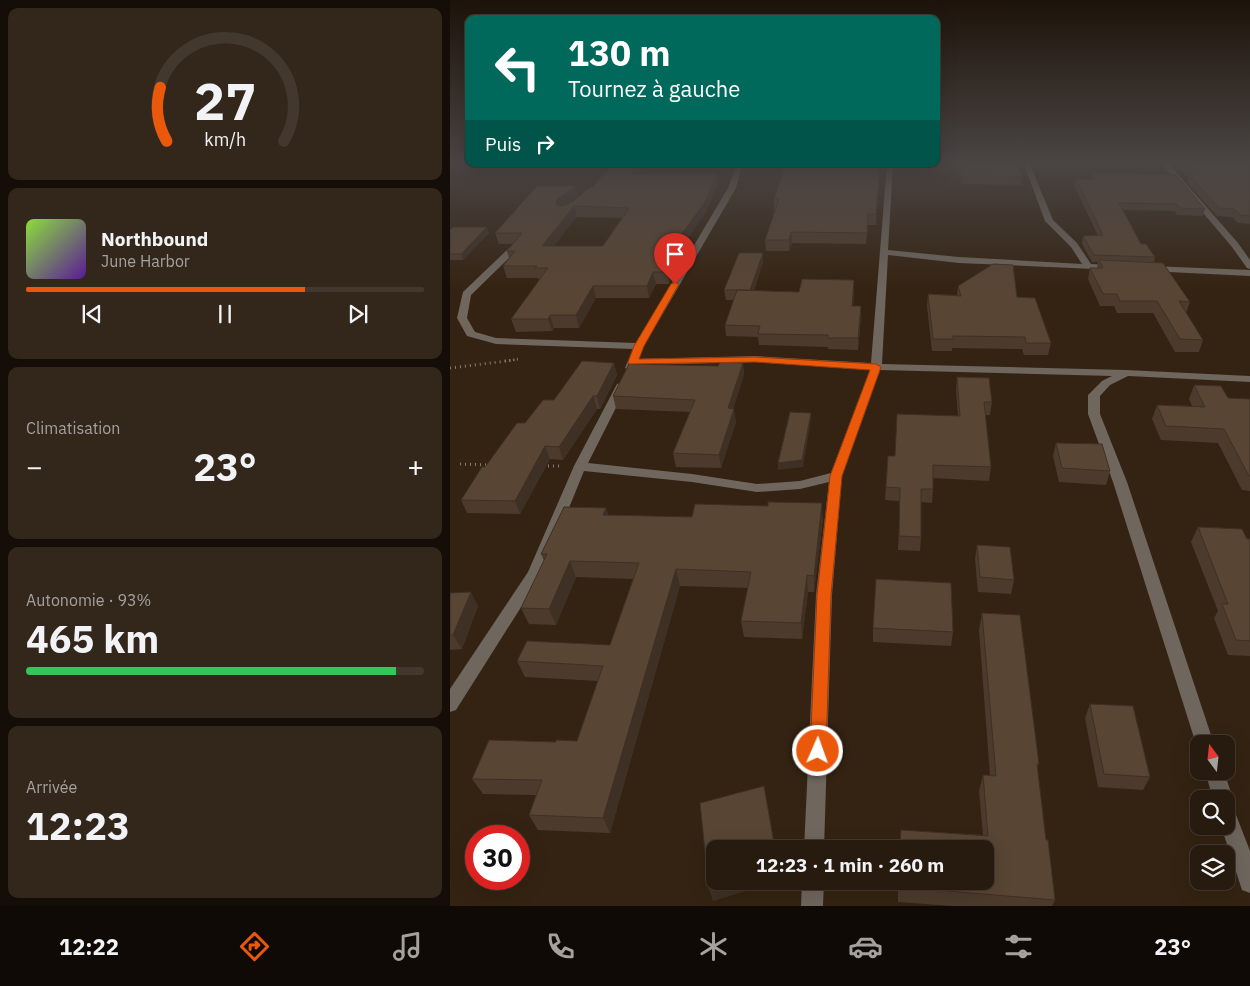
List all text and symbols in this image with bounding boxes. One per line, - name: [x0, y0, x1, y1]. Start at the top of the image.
- text: 130 m: [568, 30, 671, 76]
- icon: left: [485, 35, 550, 100]
- text: 27: [194, 67, 256, 134]
- text: Tournez à gauche: [568, 74, 740, 103]
- text: km/h: [204, 128, 246, 151]
- icon: right: [531, 130, 559, 158]
- text: Puis: [485, 132, 521, 156]
- text: Northbound: [101, 227, 208, 251]
- pin: [654, 233, 696, 284]
- icon: arrive: [661, 240, 689, 268]
- text: June Harbor: [101, 251, 190, 271]
- icon: previous: [78, 300, 106, 328]
- icon: pause: [211, 300, 239, 328]
- icon: next: [344, 300, 372, 328]
- text: Climatisation: [26, 418, 120, 438]
- text: 23°: [193, 442, 257, 491]
- text: −: [26, 448, 43, 485]
- text: +: [407, 448, 424, 485]
- text: Autonomie · 93%: [26, 590, 151, 610]
- text: 465 km: [26, 614, 159, 663]
- position arrow: [791, 724, 843, 776]
- north arrow: [1190, 735, 1235, 780]
- map controls: [1190, 735, 1235, 890]
- text: Arrivée: [26, 777, 77, 797]
- button: search: [1190, 790, 1235, 835]
- text: 12:23: [26, 801, 130, 850]
- speed limit sign: 30: [465, 825, 530, 890]
- button: layers: [1190, 845, 1235, 890]
- text: 12:23 · 1 min · 260 m: [756, 853, 944, 877]
- icon: directions: [237, 929, 272, 964]
- icon: music: [390, 929, 425, 964]
- icon: phone: [543, 929, 578, 964]
- icon: climate: [696, 929, 731, 964]
- icon: car: [848, 929, 883, 964]
- icon: filters: [1001, 929, 1036, 964]
- text: 12:22: [59, 932, 119, 961]
- text: 23°: [1154, 932, 1191, 961]

